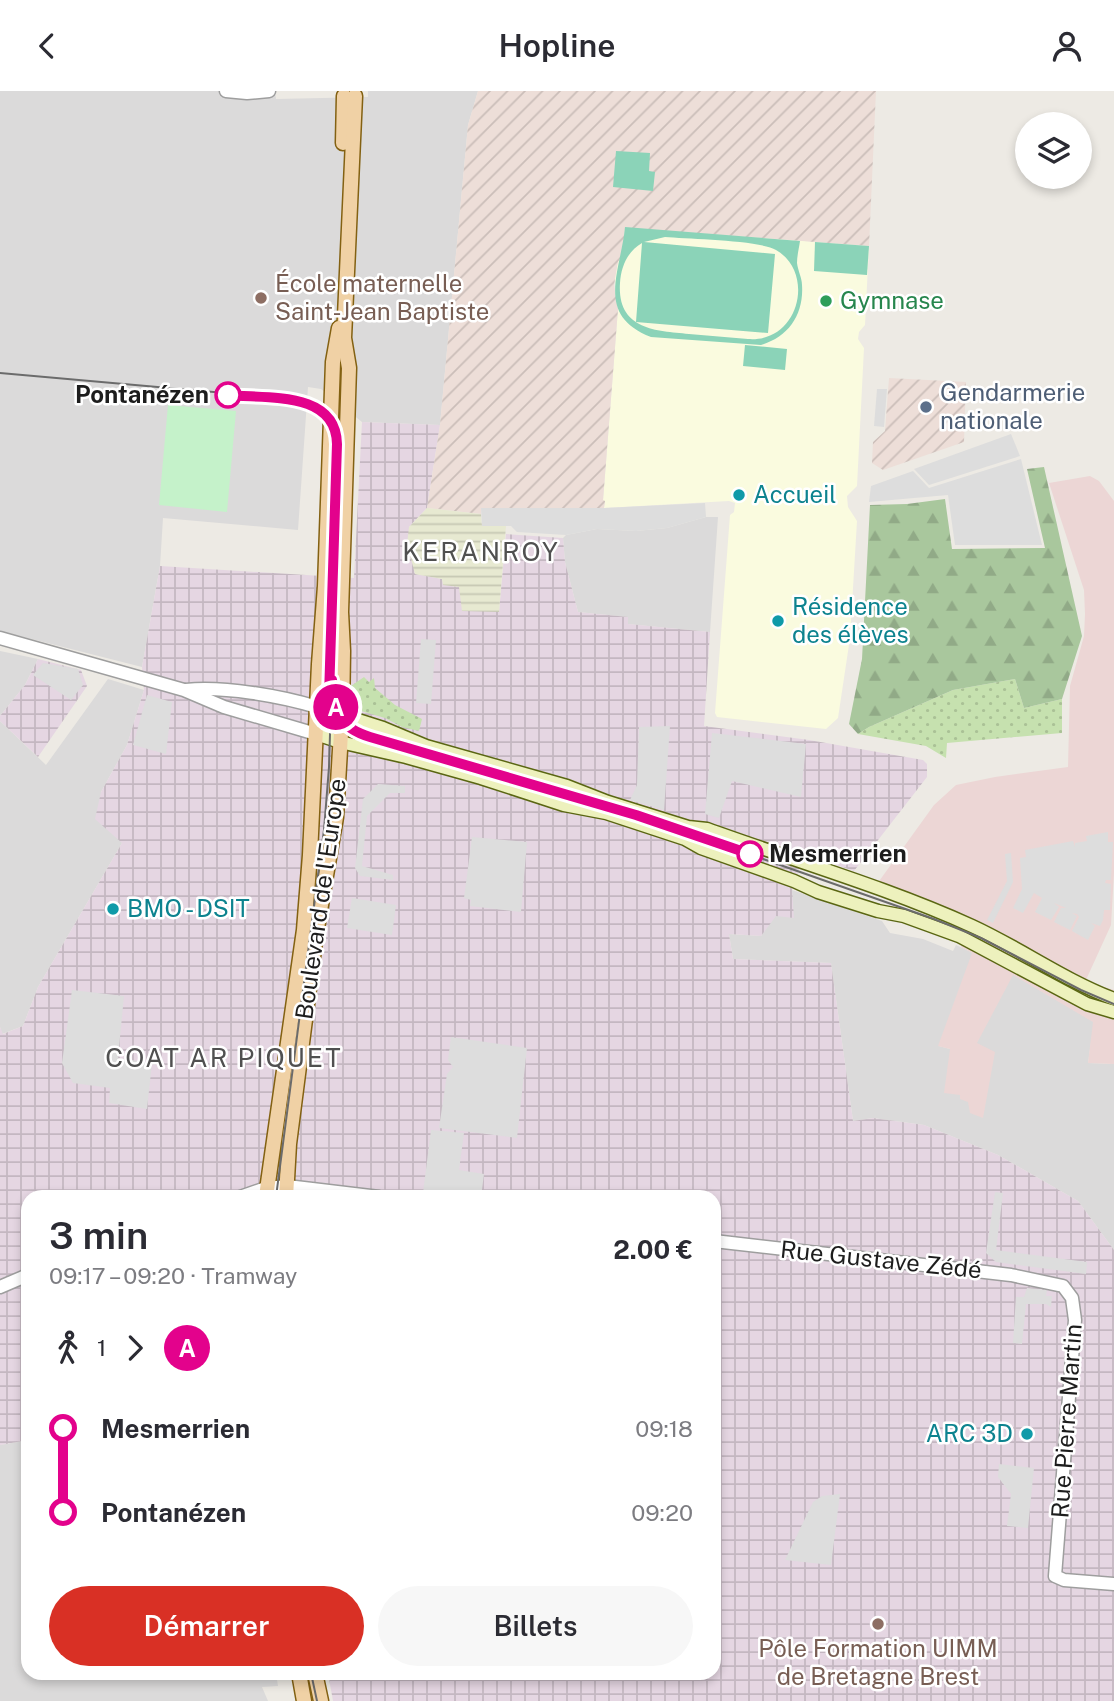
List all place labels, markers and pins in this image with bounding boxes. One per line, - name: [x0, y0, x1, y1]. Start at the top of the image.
- place label: École maternelle Saint-Jean Baptiste: [275, 269, 489, 325]
- place label: Gymnase: [840, 286, 944, 314]
- marker: École maternelle Saint-Jean Baptiste: [253, 290, 269, 306]
- marker: Gymnase: [818, 293, 834, 309]
- place label: Gendarmerie nationale: [940, 378, 1085, 434]
- place label: Pontanézen: [75, 380, 209, 408]
- marker: Pontanézen: [215, 382, 241, 408]
- marker: Gendarmerie nationale: [918, 399, 934, 415]
- place label: Accueil: [753, 480, 837, 508]
- marker: Accueil: [731, 487, 747, 503]
- place label: Résidence des élèves: [792, 592, 909, 648]
- marker: Résidence des élèves: [770, 613, 786, 629]
- place label: Mesmerrien: [769, 839, 907, 867]
- marker: Mesmerrien: [737, 841, 763, 867]
- place label: BMO - DSIT: [127, 894, 250, 922]
- marker: BMO - DSIT: [105, 901, 121, 917]
- place label: ARC 3D: [926, 1419, 1013, 1447]
- marker: ARC 3D: [1019, 1426, 1035, 1442]
- marker: Pôle Formation UIMM de Bretagne Brest: [870, 1616, 886, 1632]
- place label: Pôle Formation UIMM de Bretagne Brest: [758, 1634, 998, 1690]

